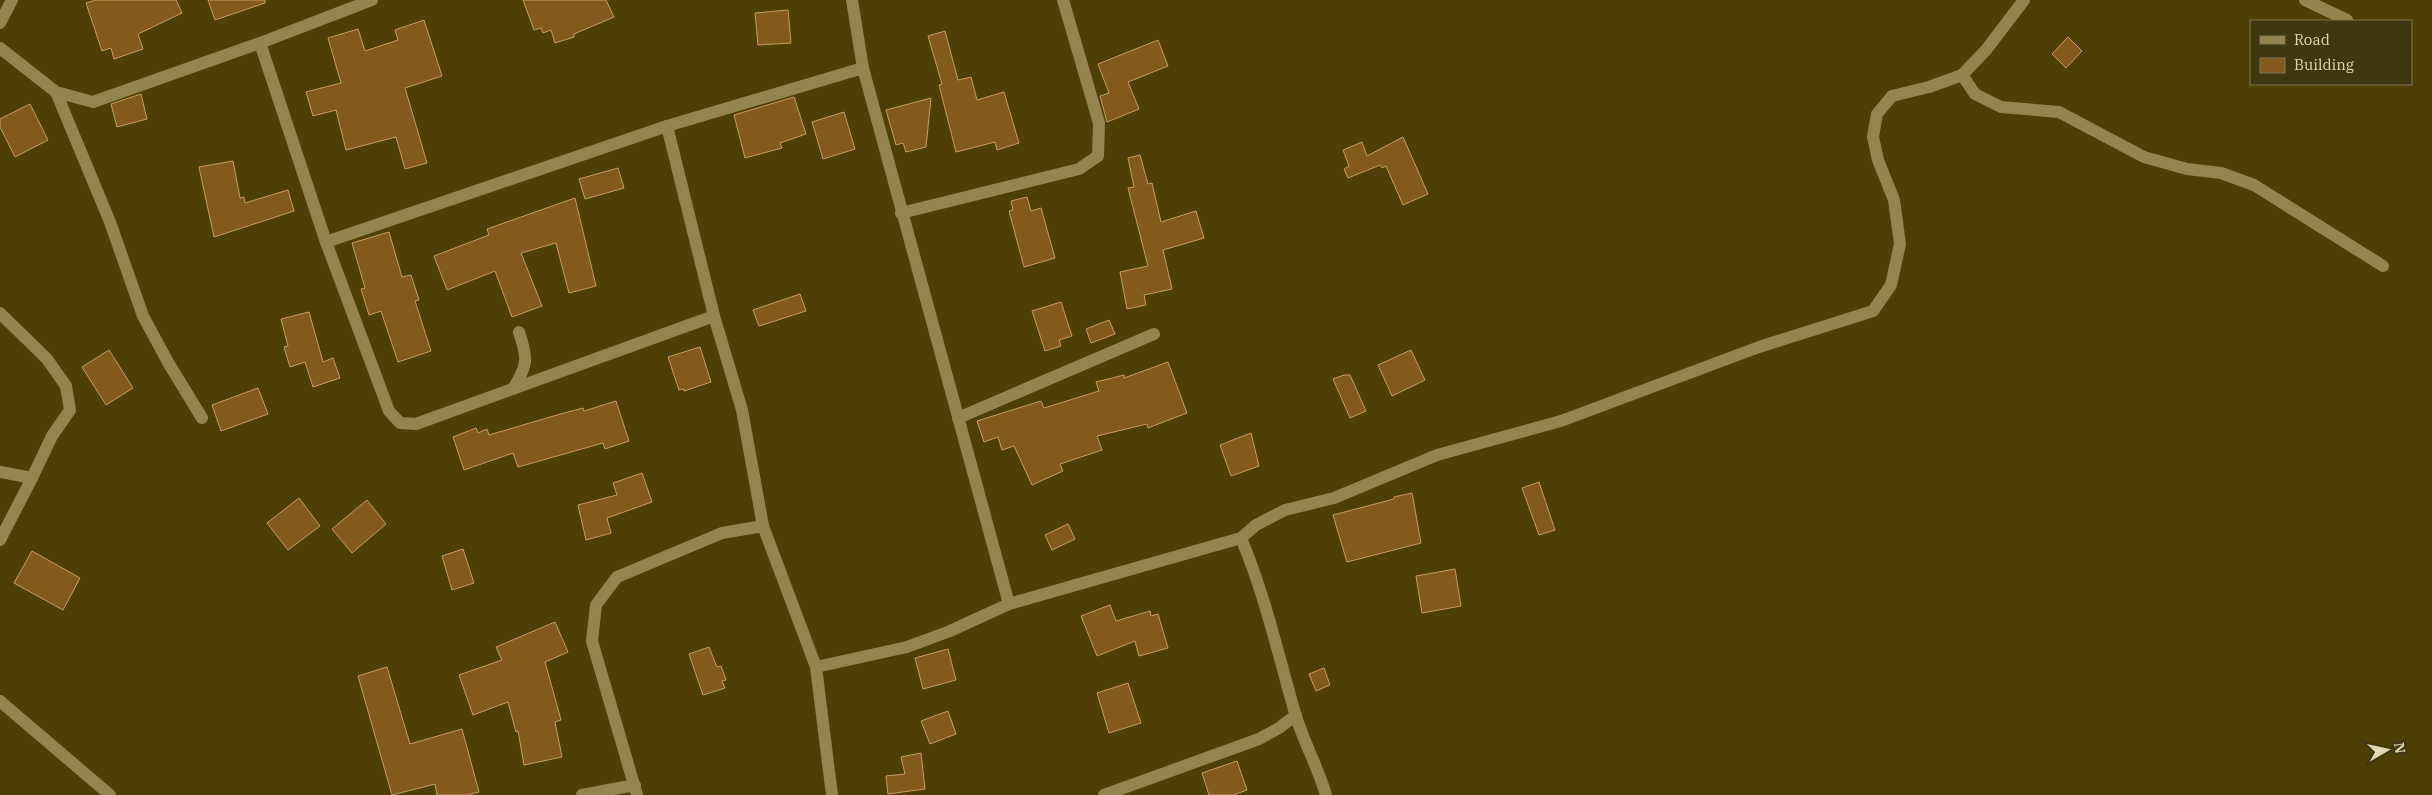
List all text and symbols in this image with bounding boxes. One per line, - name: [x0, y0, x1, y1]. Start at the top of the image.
- legend: [2250, 20, 2412, 85]
- text: Road: [2294, 30, 2330, 49]
- text: Building: [2294, 55, 2354, 74]
- north arrow: [2362, 725, 2412, 775]
- text: N: [2390, 741, 2410, 755]

